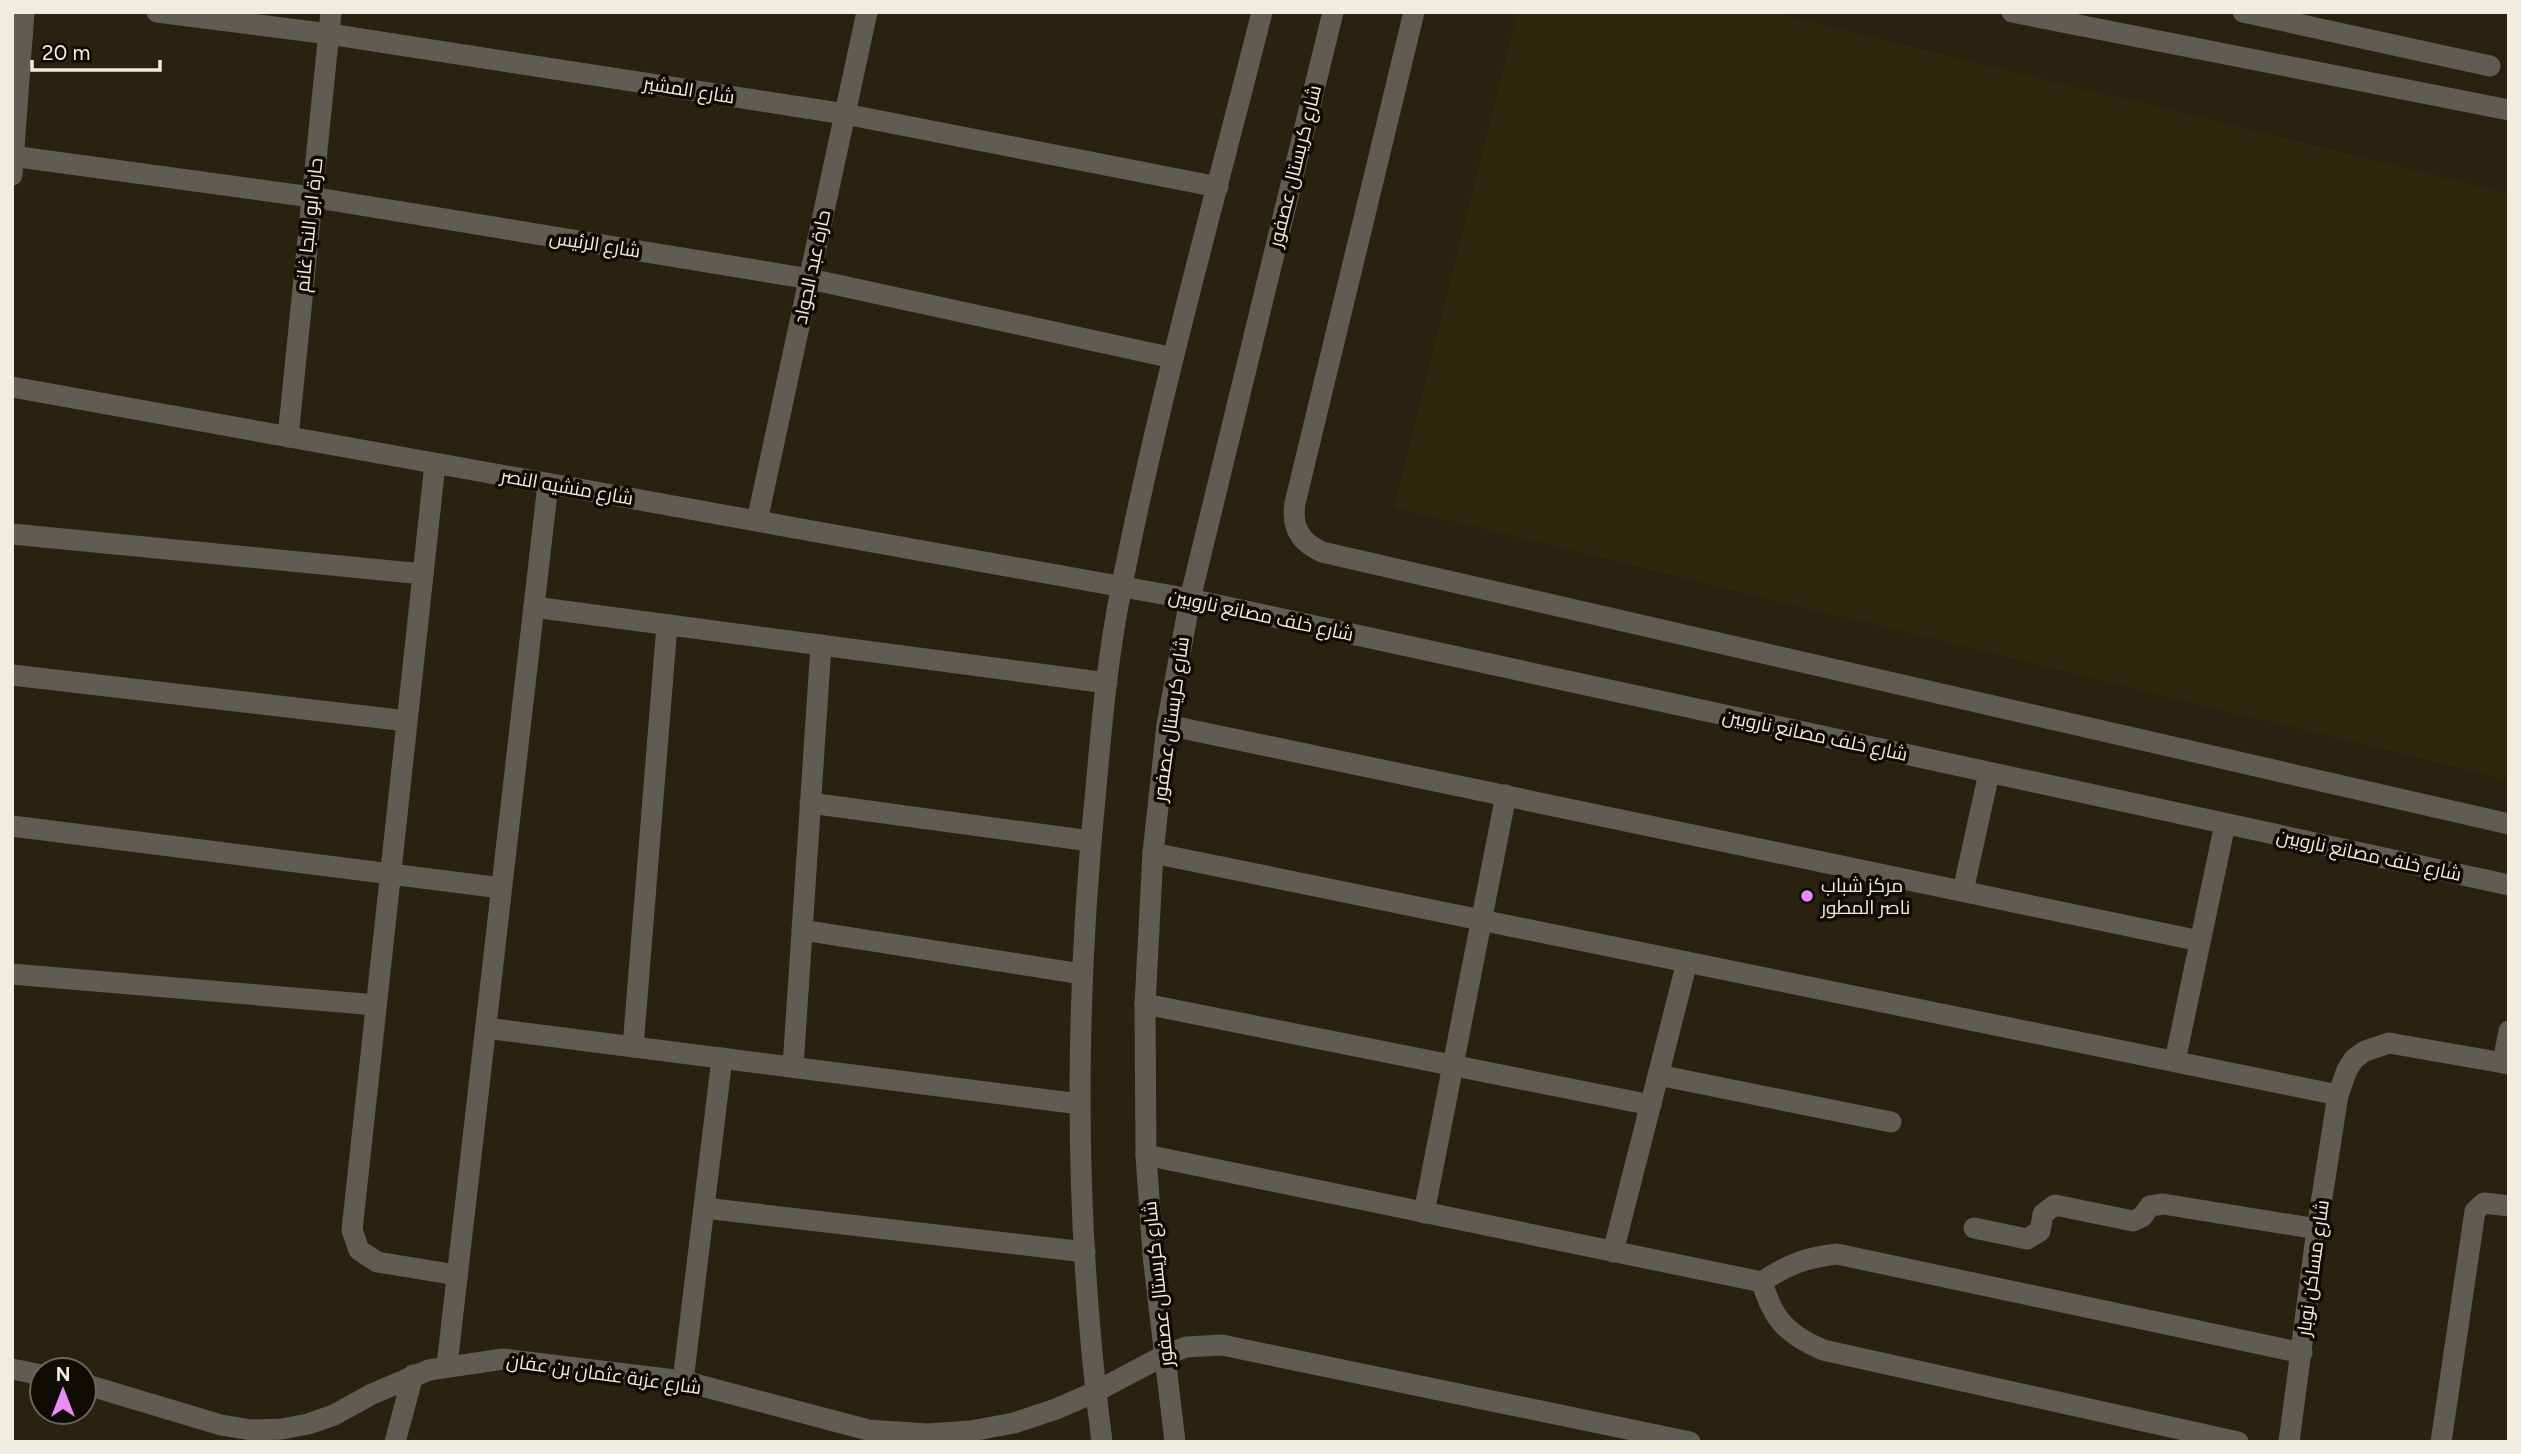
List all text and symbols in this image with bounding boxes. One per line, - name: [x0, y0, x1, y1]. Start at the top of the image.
- scale bar: [32, 28, 159, 72]
- text: 20 m: [42, 40, 90, 65]
- street label: شارع المشير: [640, 71, 736, 111]
- street label: شارع كريستال عصفور: [1264, 83, 1328, 251]
- street label: حارة ابو النجا غانم: [291, 157, 329, 294]
- street label: حارة عبد الجواد: [789, 208, 835, 326]
- street label: شارع الرئيس: [548, 225, 642, 265]
- street label: شارع منشيه النصر: [498, 464, 635, 512]
- street label: شارع خلف مصانع ناروبين: [1166, 584, 1356, 648]
- street label: شارع كريستال عصفور: [1148, 635, 1196, 804]
- street label: شارع خلف مصانع ناروبين: [1720, 704, 1910, 768]
- street label: شارع خلف مصانع ناروبين: [2274, 824, 2464, 888]
- place label: مركز شباب ناصر المطور: [1820, 874, 1910, 919]
- marker: مركز شباب ناصر المطور: [1799, 888, 1815, 904]
- street label: شارع مساكن نوبار: [2292, 1198, 2336, 1339]
- street label: شارع كريستال عصفور: [1138, 1200, 1180, 1369]
- street label: شارع عزبة عثمان بن عفان: [505, 1349, 703, 1401]
- north arrow: [28, 1356, 98, 1426]
- text: N: [56, 1363, 70, 1386]

